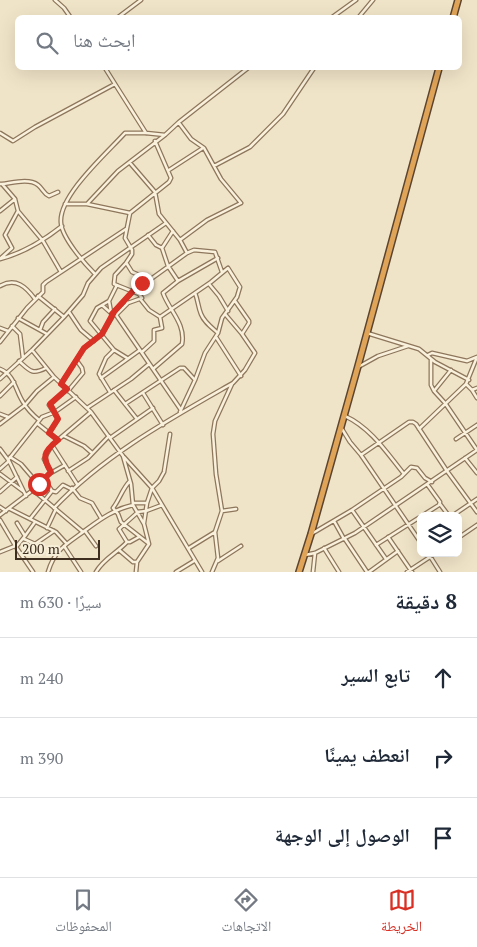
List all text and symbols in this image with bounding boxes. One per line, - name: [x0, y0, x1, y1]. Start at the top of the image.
- search box: [15, 15, 462, 70]
- text: ابحث هنا: [73, 27, 136, 52]
- icon: search: [33, 29, 61, 57]
- route end: [131, 272, 154, 295]
- route start: [28, 473, 51, 496]
- map controls: [417, 512, 462, 557]
- button: layers: [417, 512, 462, 557]
- scale bar: [15, 537, 100, 560]
- text: 200 m: [22, 539, 60, 558]
- text: 8 دقيقة: [395, 587, 457, 615]
- text: سيرًا · 630 m: [20, 591, 101, 613]
- text: تابع السير: [341, 662, 410, 687]
- icon: ahead: [429, 664, 457, 692]
- text: 240 m: [20, 667, 63, 689]
- text: انعطف يمينًا: [324, 742, 410, 767]
- icon: right: [429, 744, 457, 772]
- text: 390 m: [20, 747, 63, 769]
- text: الوصول إلى الوجهة: [275, 822, 410, 847]
- icon: arrive: [429, 824, 457, 852]
- tab: المحفوظات: [55, 886, 112, 940]
- tab: الاتجاهات: [222, 886, 271, 940]
- tab: الخريطة: [381, 886, 422, 940]

